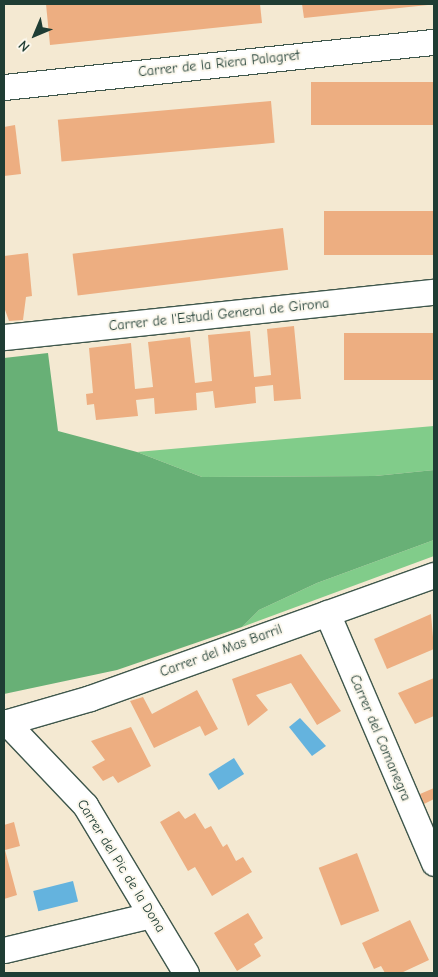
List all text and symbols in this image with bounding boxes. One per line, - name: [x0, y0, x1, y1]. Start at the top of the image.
- north arrow: [10, 10, 60, 60]
- text: N: [15, 37, 33, 55]
- street label: Carrer de la Riera Palagret: [137, 47, 301, 81]
- street label: Carrer de l'Estudi General de Girona: [108, 295, 330, 335]
- street label: Carrer del Mas Barril: [158, 621, 284, 681]
- street label: Carrer del Comanegra: [346, 672, 414, 804]
- street label: Carrer del Pic de la Dona: [73, 796, 169, 936]

